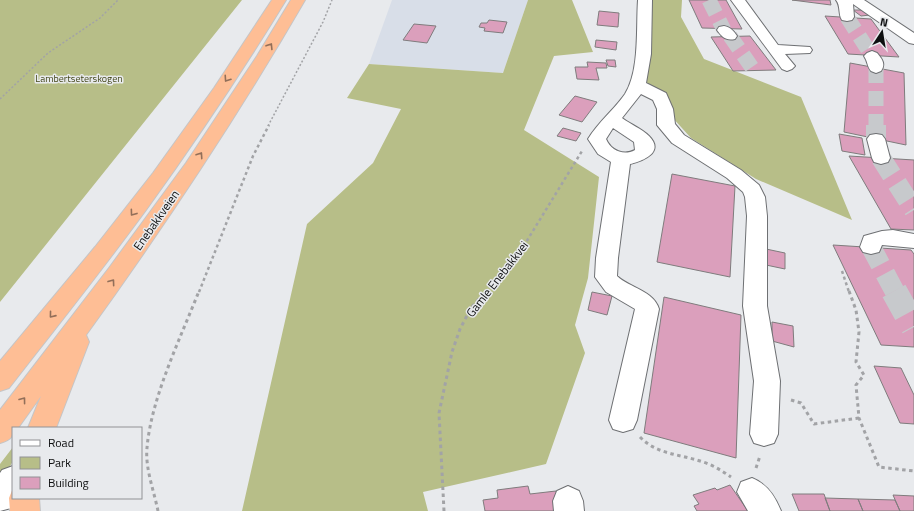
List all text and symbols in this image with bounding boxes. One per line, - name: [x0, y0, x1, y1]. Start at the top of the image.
- north arrow: [862, 12, 902, 52]
- text: N: [879, 14, 889, 31]
- one-way arrow: [265, 43, 272, 50]
- park label: Lambertseterskogen: [35, 71, 123, 86]
- one-way arrow: [225, 75, 232, 82]
- one-way arrow: [196, 152, 203, 159]
- street label: Enebakkveien: [128, 186, 184, 254]
- one-way arrow: [131, 208, 138, 215]
- street label: Gamle Enebakkvei: [461, 237, 533, 321]
- one-way arrow: [107, 280, 114, 287]
- one-way arrow: [50, 310, 57, 317]
- one-way arrow: [19, 398, 26, 405]
- legend: [12, 427, 142, 499]
- text: Road: [48, 433, 74, 452]
- text: Park: [48, 453, 71, 472]
- text: Building: [48, 473, 89, 492]

